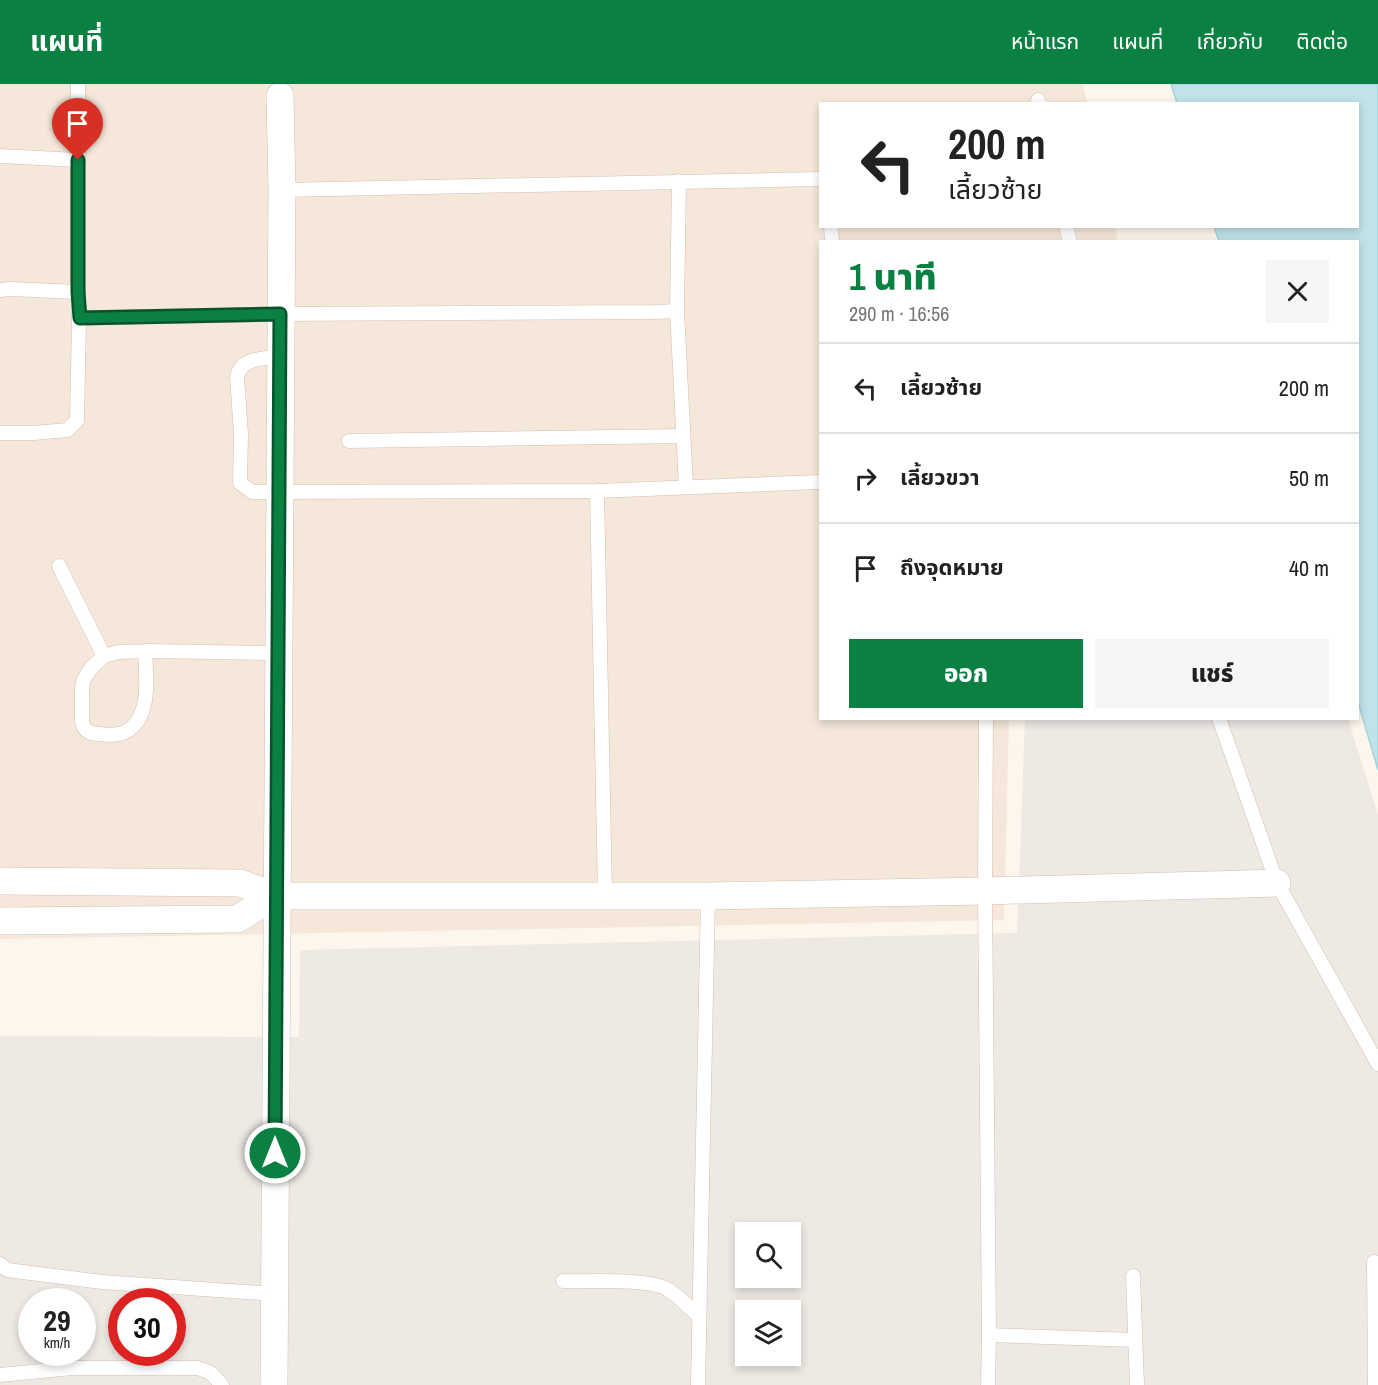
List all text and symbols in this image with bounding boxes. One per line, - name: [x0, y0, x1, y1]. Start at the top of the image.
- text: แผนที่: [30, 22, 103, 60]
- text: หน้าแรก: [1011, 27, 1079, 56]
- text: แผนที่: [1112, 27, 1163, 56]
- text: เกี่ยวกับ: [1196, 27, 1263, 56]
- text: ติดต่อ: [1296, 27, 1348, 56]
- pin: [52, 98, 103, 160]
- icon: arrive: [61, 107, 94, 140]
- text: 200 m: [948, 116, 1046, 172]
- icon: left: [849, 126, 927, 204]
- text: เลี้ยวซ้าย: [948, 171, 1042, 207]
- text: 1 นาที: [849, 253, 937, 301]
- button: close: [1266, 260, 1329, 323]
- text: 290 m · 16:56: [849, 300, 949, 327]
- icon: left: [849, 372, 882, 405]
- text: เลี้ยวซ้าย: [900, 372, 982, 402]
- text: 200 m: [1279, 373, 1329, 403]
- icon: right: [849, 462, 882, 495]
- text: เลี้ยวขวา: [900, 462, 980, 492]
- text: 50 m: [1289, 463, 1329, 493]
- icon: arrive: [849, 552, 882, 585]
- text: ถึงจุดหมาย: [900, 552, 1004, 582]
- text: 40 m: [1289, 553, 1329, 583]
- button: ออก: [849, 639, 1083, 708]
- button: แชร์: [1095, 639, 1329, 708]
- position arrow: [243, 1121, 307, 1185]
- map controls: [735, 1222, 801, 1366]
- button: search: [735, 1222, 801, 1288]
- speed limit sign: 30: [108, 1288, 186, 1366]
- text: 29: [43, 1300, 71, 1340]
- button: layers: [735, 1300, 801, 1366]
- text: km/h: [44, 1332, 70, 1353]

